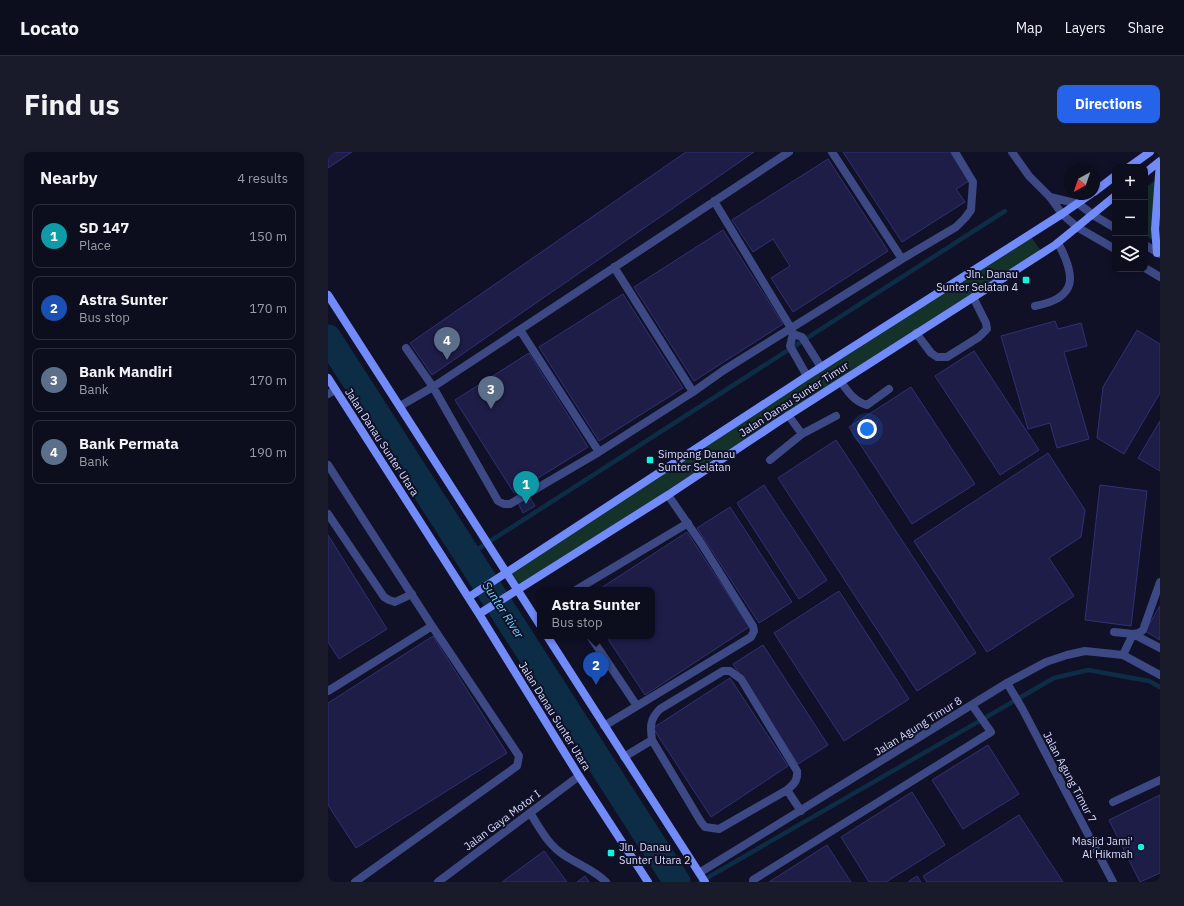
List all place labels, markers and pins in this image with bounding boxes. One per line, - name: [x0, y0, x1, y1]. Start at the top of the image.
- place label: Jln. Danau Sunter Selatan 4: [936, 267, 1018, 294]
- marker: Jln. Danau Sunter Selatan 4: [1021, 275, 1031, 285]
- pin: 4: [434, 327, 460, 360]
- pin: 3: [478, 376, 504, 409]
- place label: Simpang Danau Sunter Selatan: [658, 447, 735, 474]
- marker: Simpang Danau Sunter Selatan: [645, 455, 655, 465]
- pin: 1: [513, 471, 539, 504]
- pin: 2: [583, 652, 609, 685]
- place label: Masjid Jami' Al Hikmah: [1072, 834, 1133, 861]
- place label: Jln. Danau Sunter Utara 2: [619, 840, 691, 867]
- marker: Masjid Jami' Al Hikmah: [1136, 842, 1146, 852]
- marker: Jln. Danau Sunter Utara 2: [606, 848, 616, 858]

